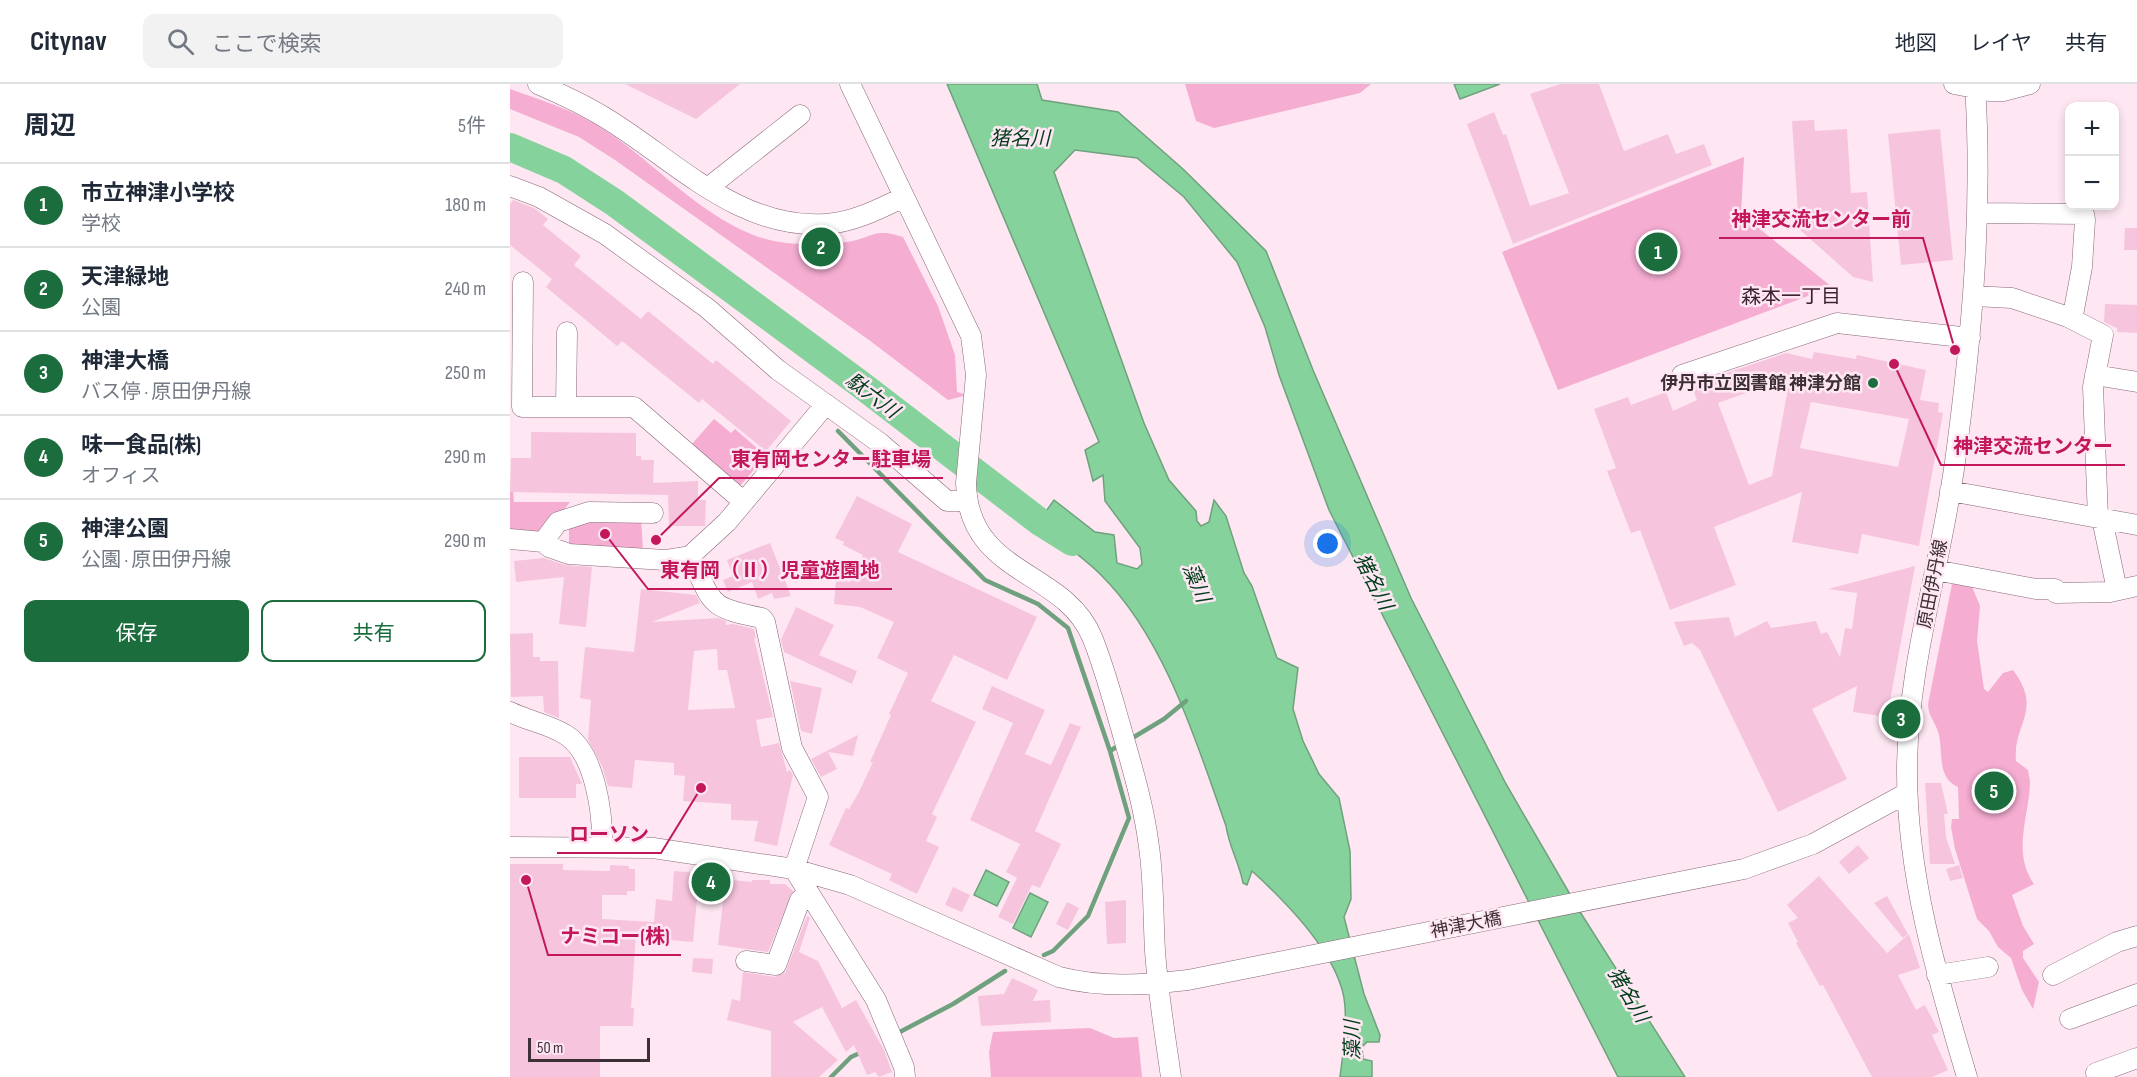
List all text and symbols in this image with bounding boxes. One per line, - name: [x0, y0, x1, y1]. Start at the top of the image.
- search box: [143, 14, 563, 68]
- text: Citynav: [30, 25, 107, 58]
- icon: search: [164, 25, 197, 58]
- text: ここで検索: [212, 31, 322, 58]
- text: 地図: [1895, 31, 1937, 56]
- text: レイヤ: [1970, 31, 2032, 56]
- text: 共有: [2065, 31, 2107, 56]
- map controls: [2065, 102, 2119, 210]
- button: +: [2065, 102, 2119, 156]
- text: 周辺: [24, 111, 76, 142]
- text: 5件: [458, 114, 486, 138]
- water label: 猪名川: [990, 127, 1052, 151]
- button: −: [2065, 156, 2119, 210]
- text: 市立神津小学校: [81, 180, 235, 207]
- text: 1: [40, 193, 47, 217]
- text: 180 m: [445, 193, 486, 217]
- callout: 神津交流センター前: [1719, 200, 1923, 238]
- text: 神津交流センター前: [1731, 208, 1911, 232]
- text: 学校: [81, 212, 121, 236]
- pin: 2: [802, 224, 840, 270]
- pin: 1: [1638, 230, 1678, 274]
- text: 天津緑地: [81, 264, 169, 291]
- text: 2: [39, 277, 48, 301]
- text: 240 m: [445, 277, 486, 301]
- district label: 森本一丁目: [1741, 285, 1841, 309]
- text: 公園: [81, 296, 121, 320]
- text: 神津大橋: [81, 348, 169, 375]
- text: 3: [39, 361, 48, 385]
- text: 250 m: [445, 361, 486, 385]
- water label: 駄六川: [841, 368, 905, 425]
- place label: 伊丹市立図書館 神津分館: [1660, 373, 1861, 394]
- marker: 伊丹市立図書館 神津分館: [1866, 376, 1880, 390]
- text: バス停 · 原田伊丹線: [81, 380, 251, 404]
- callout: 神津交流センター: [1941, 427, 2125, 465]
- text: 味一食品(株): [81, 432, 201, 459]
- text: 神津交流センター: [1953, 435, 2113, 459]
- callout: 東有岡センター駐車場: [719, 440, 943, 478]
- text: 4: [39, 445, 48, 469]
- text: 290 m: [444, 445, 486, 469]
- text: 東有岡センター駐車場: [731, 448, 931, 472]
- text: オフィス: [81, 464, 161, 488]
- text: 神津公園: [81, 516, 169, 543]
- text: 5: [39, 529, 48, 553]
- text: 290 m: [444, 529, 486, 553]
- your location: [1313, 529, 1342, 558]
- street label: 原田伊丹線: [1914, 538, 1952, 630]
- text: 公園 · 原田伊丹線: [81, 548, 231, 572]
- water label: 猪名川: [1349, 550, 1398, 616]
- callout: 東有岡（Ⅱ）児童遊園地: [648, 551, 892, 589]
- text: 東有岡（Ⅱ）児童遊園地: [660, 559, 880, 583]
- water label: 藻川: [1177, 560, 1216, 608]
- button: 保存: [24, 600, 249, 662]
- button: 共有: [261, 600, 486, 662]
- pin: 3: [1882, 696, 1920, 742]
- pin: 5: [1974, 768, 2014, 814]
- callout: ローソン: [557, 815, 661, 853]
- text: ローソン: [569, 823, 649, 847]
- pin: 4: [692, 860, 730, 904]
- street label: 神津大橋: [1429, 908, 1503, 942]
- callout: ナミコー(株): [548, 917, 681, 955]
- text: ナミコー(株): [560, 925, 670, 949]
- water label: 猪名川: [1602, 963, 1655, 1029]
- water label: 藻川: [1341, 1018, 1365, 1060]
- scale bar: [528, 1035, 650, 1062]
- text: 50 m: [537, 1039, 563, 1058]

